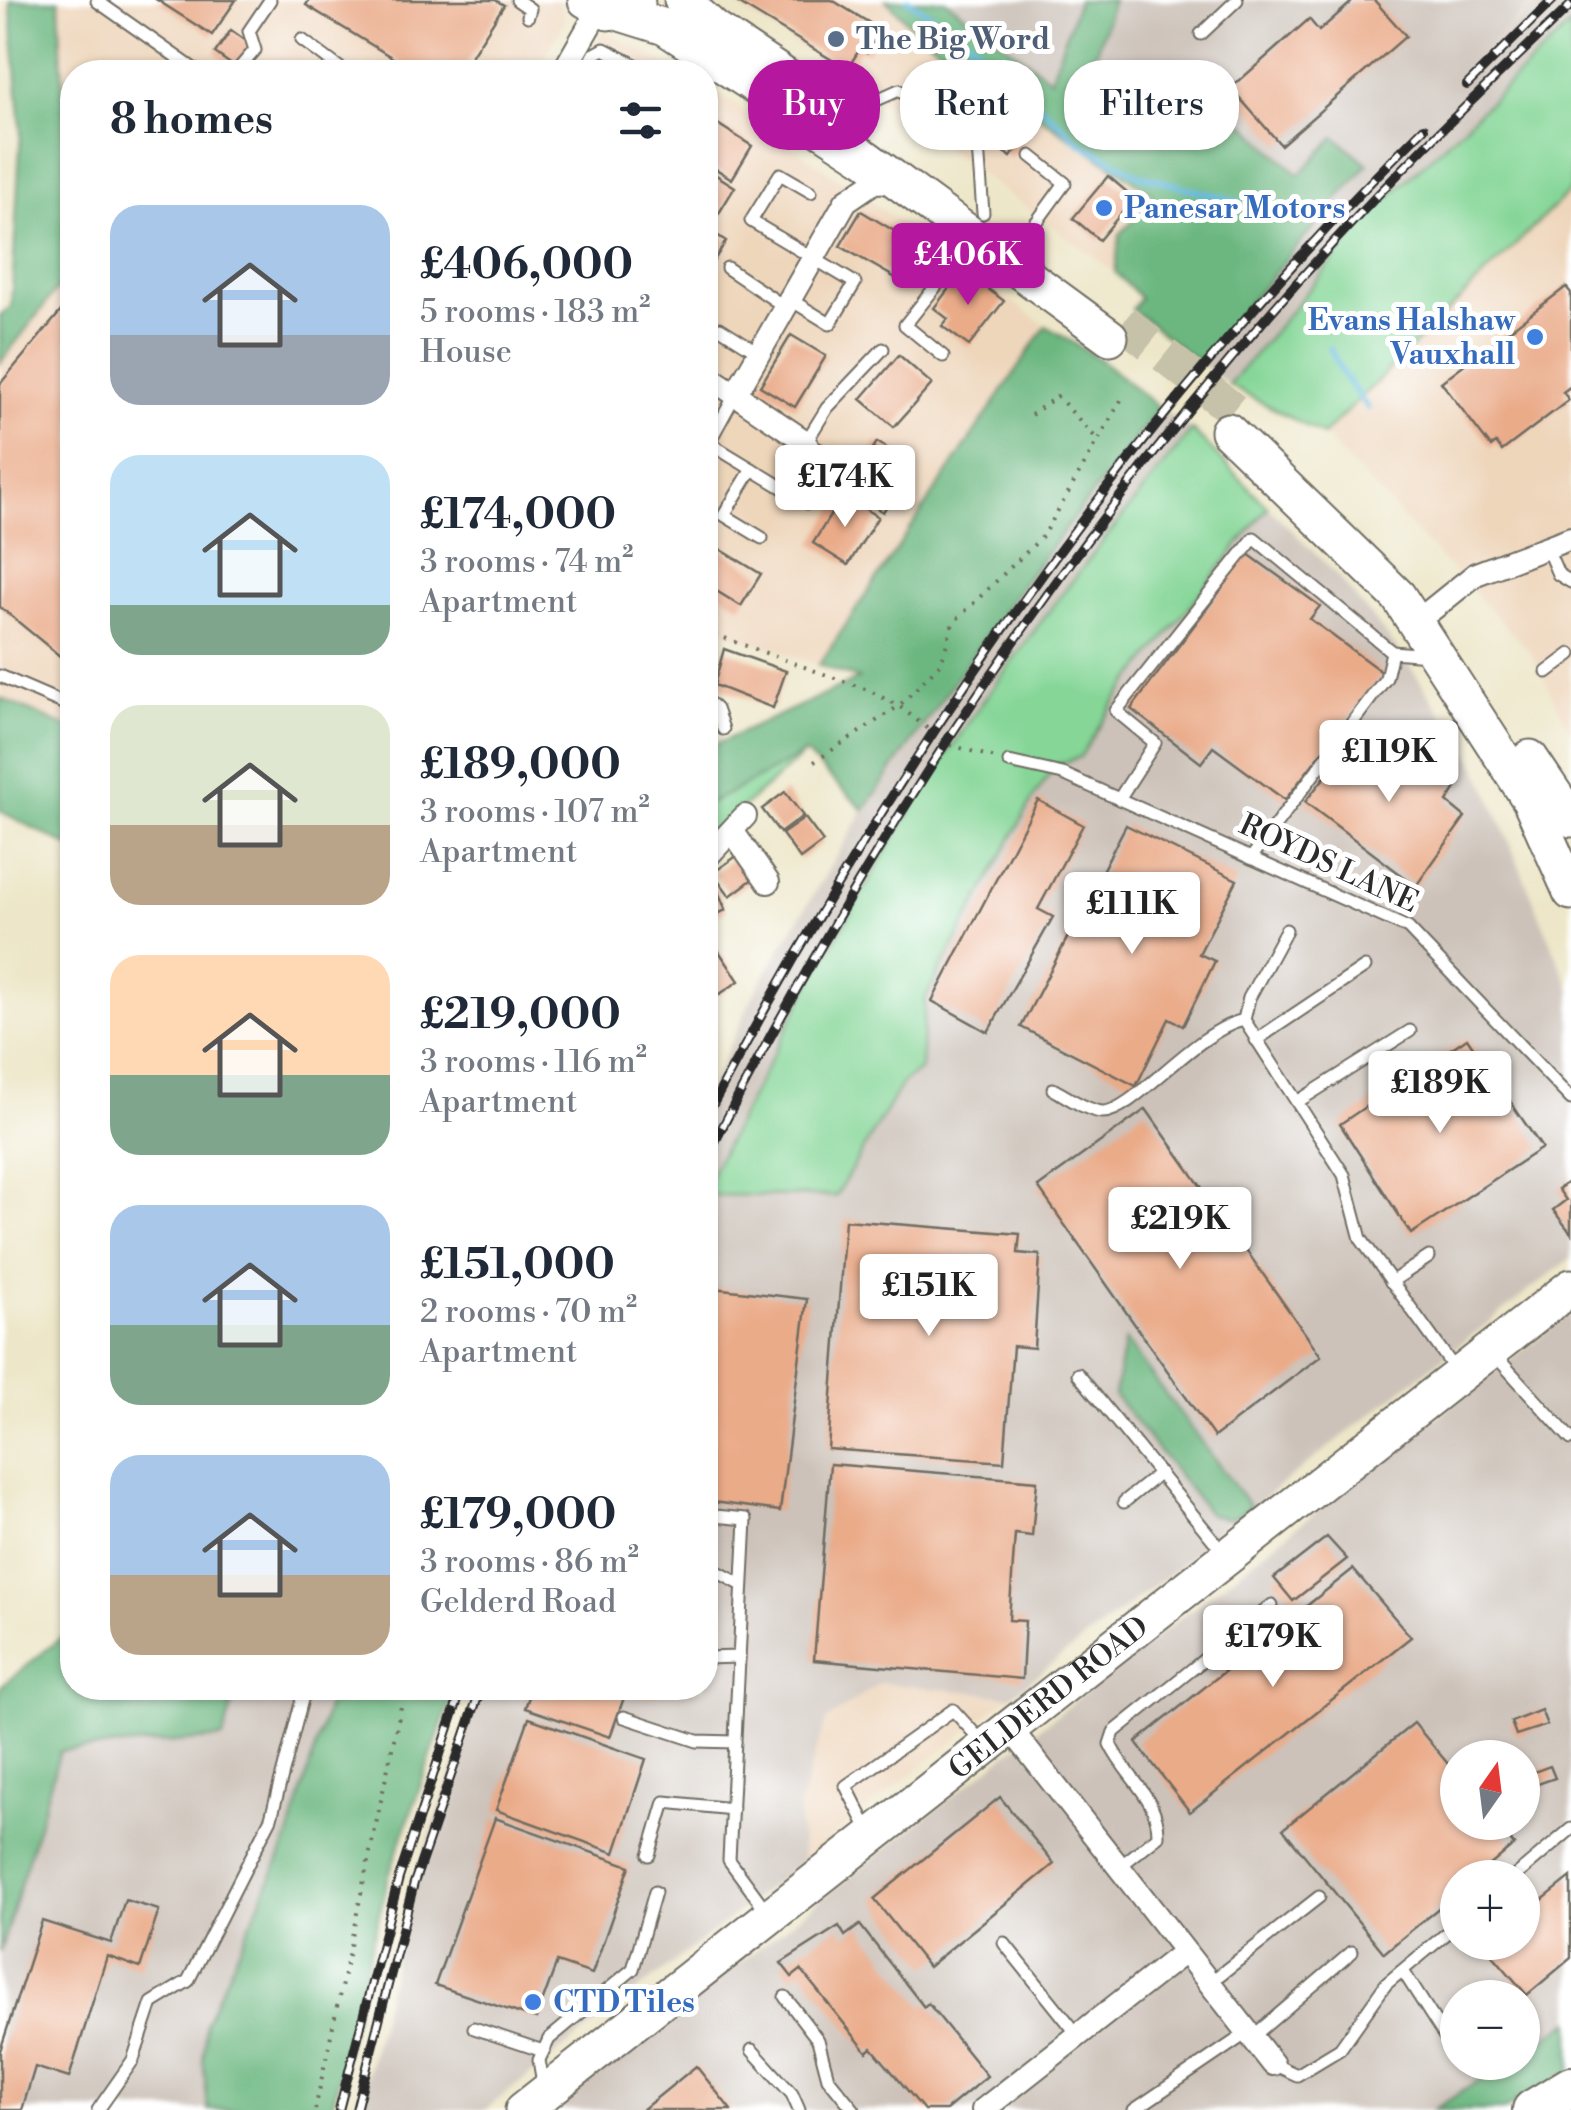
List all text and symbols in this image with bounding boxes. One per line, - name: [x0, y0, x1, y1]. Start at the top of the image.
- place label: The Big Word: [856, 21, 1050, 59]
- marker: The Big Word: [825, 28, 847, 50]
- chip: Buy: [748, 60, 880, 150]
- chip: Rent: [900, 60, 1044, 150]
- chip: Filters: [1064, 60, 1239, 150]
- icon: filters: [613, 93, 668, 148]
- text: 8 homes: [110, 94, 273, 147]
- place label: Panesar Motors: [1124, 190, 1345, 228]
- marker: Panesar Motors: [1093, 197, 1115, 219]
- pin: £406K: [898, 223, 1038, 308]
- text: £406K: [914, 235, 1022, 275]
- text: £406,000: [420, 239, 633, 292]
- icon: home: [190, 245, 310, 365]
- text: 5 rooms · 183 m²: [420, 292, 650, 332]
- place label: Evans Halshaw Vauxhall: [1308, 302, 1516, 374]
- marker: Evans Halshaw Vauxhall: [1524, 326, 1546, 348]
- text: House: [420, 332, 512, 372]
- pin: £174K: [775, 445, 915, 530]
- text: £174K: [797, 457, 893, 497]
- text: £174,000: [420, 489, 616, 542]
- icon: home: [190, 495, 310, 615]
- text: 3 rooms · 74 m²: [420, 542, 633, 582]
- text: Apartment: [420, 582, 577, 622]
- pin: £119K: [1319, 720, 1459, 805]
- text: £119K: [1341, 732, 1437, 772]
- text: £189,000: [420, 739, 621, 792]
- icon: home: [190, 745, 310, 865]
- text: 3 rooms · 107 m²: [420, 792, 650, 832]
- street label: ROYDS LANE: [1233, 806, 1424, 922]
- text: Apartment: [420, 832, 577, 872]
- pin: £111K: [1062, 872, 1202, 957]
- text: £111K: [1086, 884, 1178, 924]
- text: £219,000: [420, 989, 621, 1042]
- icon: home: [190, 995, 310, 1115]
- text: 3 rooms · 116 m²: [420, 1042, 647, 1082]
- pin: £189K: [1370, 1051, 1510, 1136]
- text: £189K: [1390, 1063, 1490, 1103]
- text: Apartment: [420, 1082, 577, 1122]
- pin: £219K: [1110, 1187, 1250, 1272]
- text: £219K: [1130, 1199, 1230, 1239]
- text: £151,000: [420, 1239, 615, 1292]
- icon: home: [190, 1245, 310, 1365]
- pin: £151K: [859, 1254, 999, 1339]
- text: £151K: [882, 1266, 976, 1306]
- text: 2 rooms · 70 m²: [420, 1292, 637, 1332]
- text: Apartment: [420, 1332, 577, 1372]
- text: £179,000: [420, 1489, 616, 1542]
- icon: home: [190, 1495, 310, 1615]
- text: 3 rooms · 86 m²: [420, 1542, 639, 1582]
- text: Gelderd Road: [420, 1582, 616, 1622]
- pin: £179K: [1203, 1605, 1343, 1690]
- street label: GELDERD ROAD: [942, 1608, 1156, 1788]
- text: £179K: [1225, 1617, 1321, 1657]
- north arrow: [1440, 1740, 1540, 1840]
- map controls: [1440, 1740, 1540, 2080]
- button: +: [1440, 1860, 1540, 1960]
- button: −: [1440, 1980, 1540, 2080]
- place label: CTD Tiles: [553, 1984, 695, 2022]
- marker: CTD Tiles: [522, 1991, 544, 2013]

